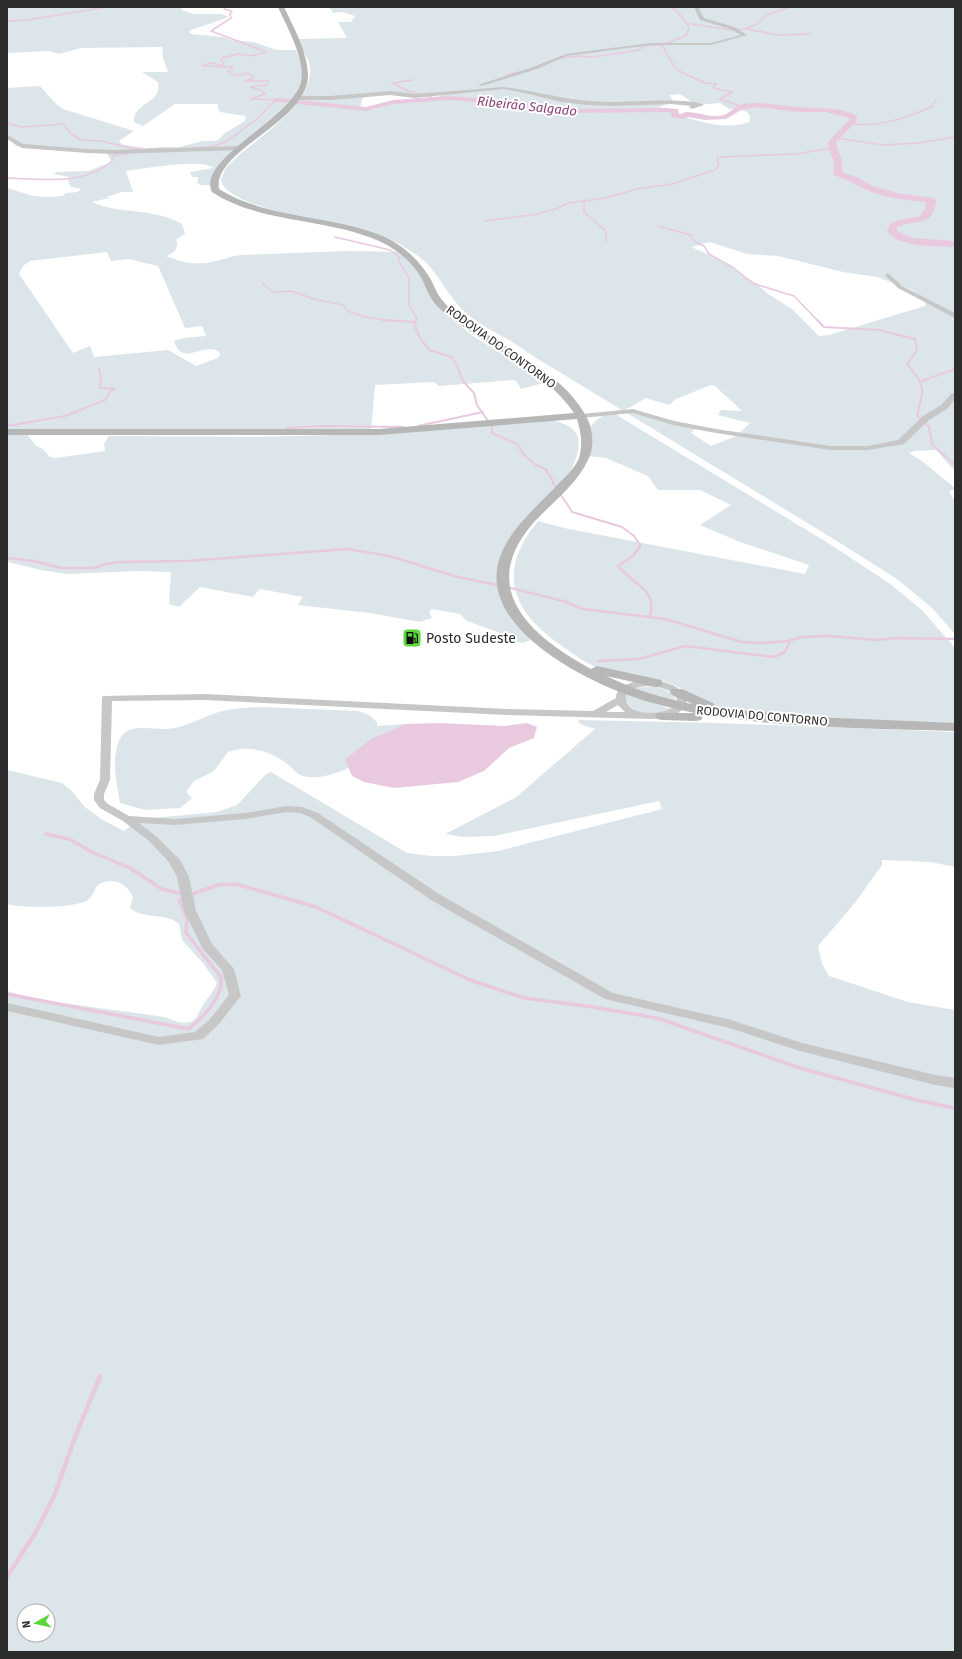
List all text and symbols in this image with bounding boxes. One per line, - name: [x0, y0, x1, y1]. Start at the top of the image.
- water label: Ribeirão Salgado: [476, 93, 578, 119]
- street label: RODOVIA DO CONTORNO: [444, 303, 558, 391]
- fuel station icon: Posto Sudeste: [401, 627, 423, 649]
- place label: Posto Sudeste: [426, 630, 516, 647]
- street label: RODOVIA DO CONTORNO: [696, 703, 828, 729]
- north arrow: [16, 1603, 56, 1643]
- text: N: [20, 1620, 34, 1629]

